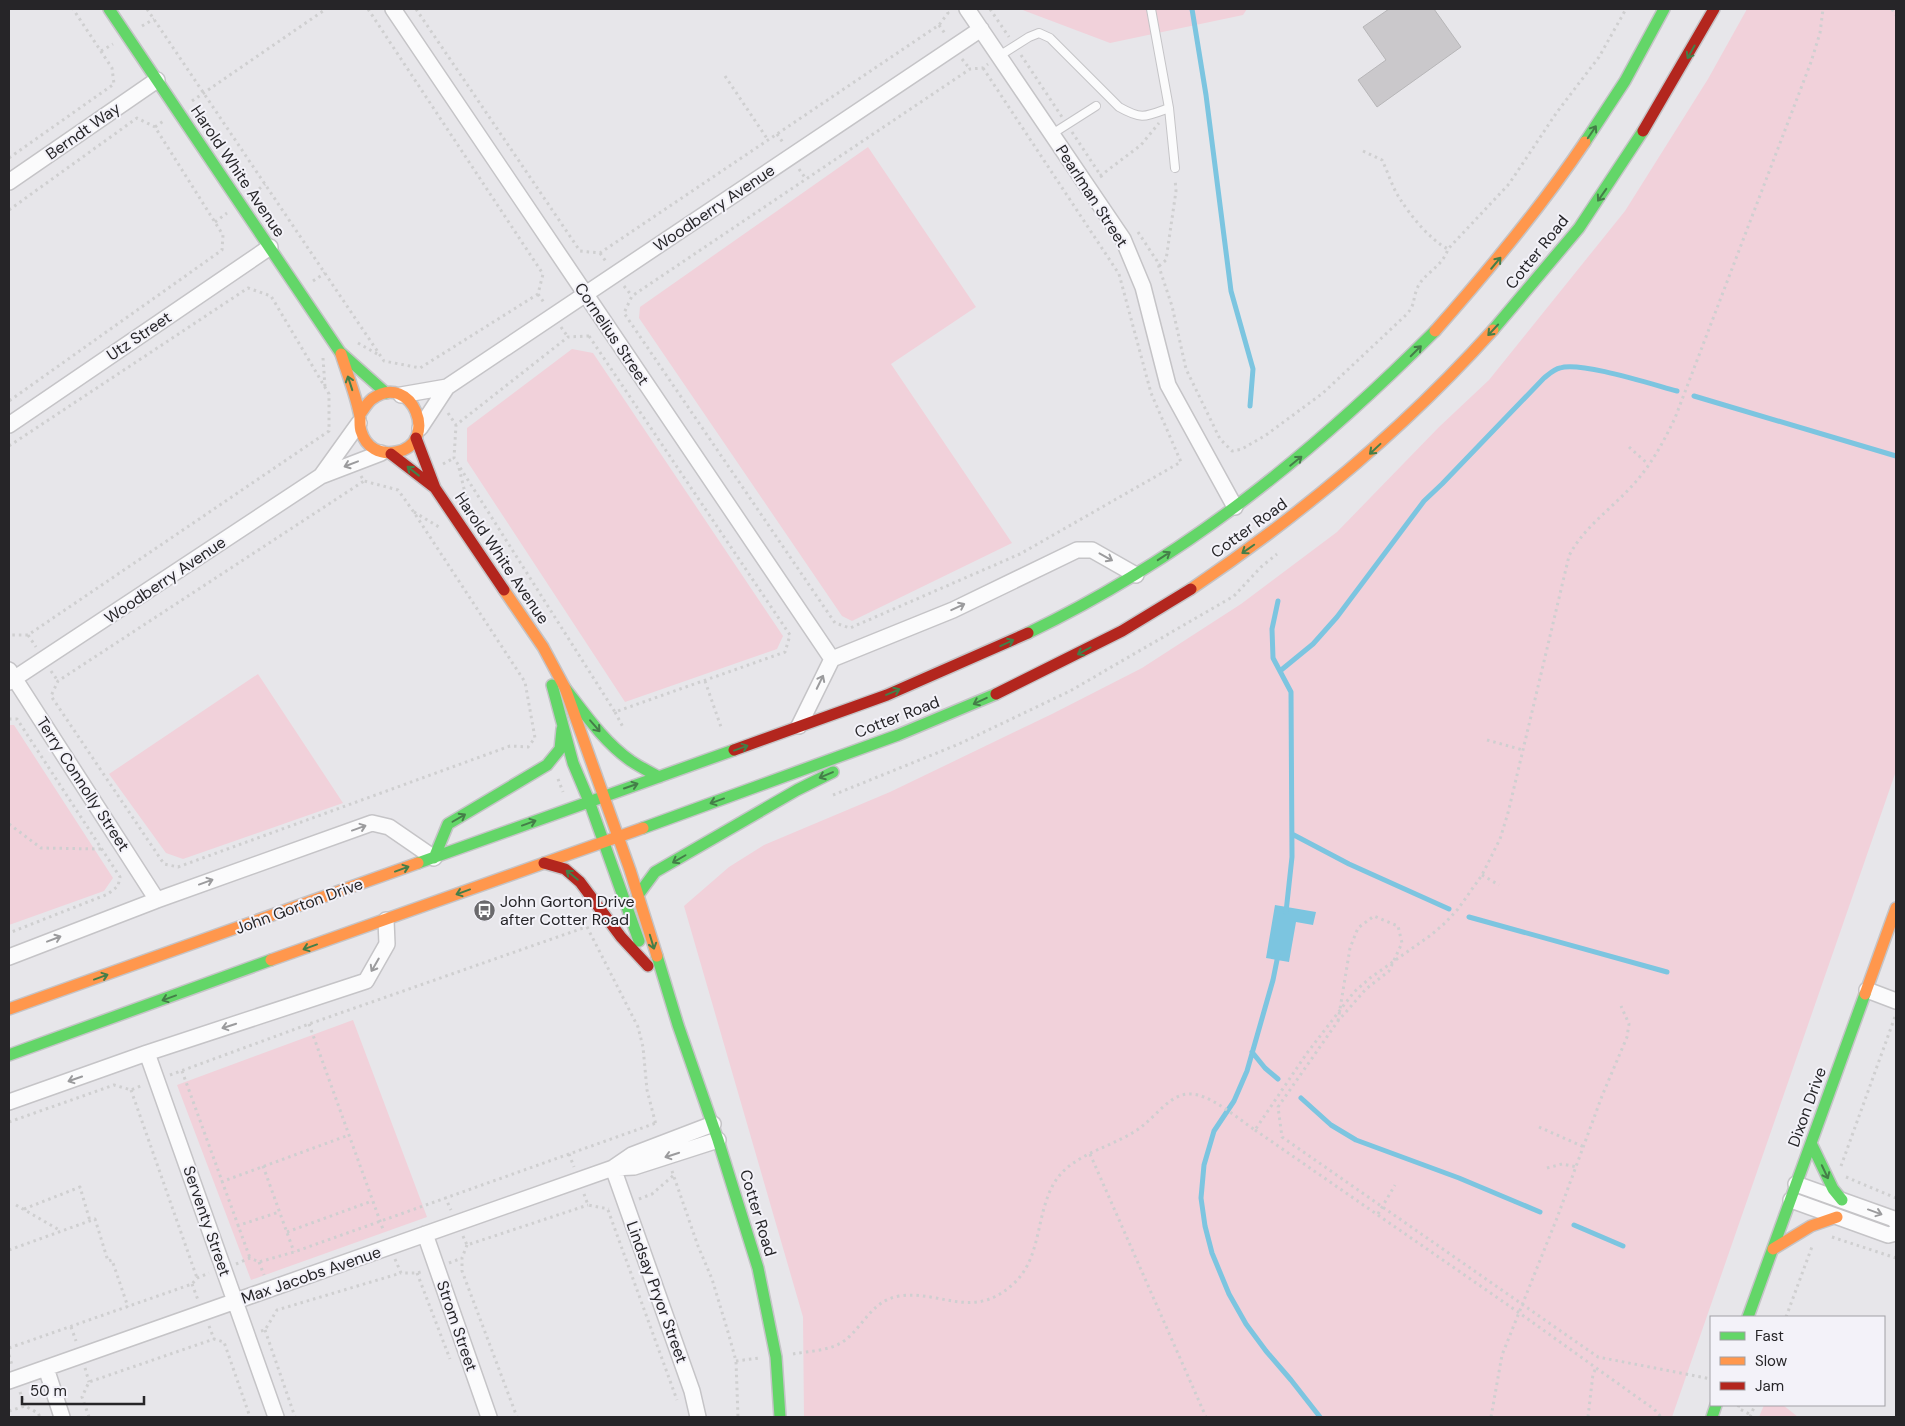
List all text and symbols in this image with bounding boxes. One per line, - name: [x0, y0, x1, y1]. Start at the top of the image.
- one-way arrow: [1686, 44, 1696, 59]
- street label: Berndt Way: [42, 98, 125, 164]
- street label: Harold White Avenue: [186, 101, 290, 241]
- one-way arrow: [1587, 126, 1597, 140]
- street label: Pearlman Street: [1051, 141, 1133, 251]
- street label: Woodberry Avenue: [649, 160, 779, 256]
- one-way arrow: [1597, 188, 1607, 202]
- street label: Cotter Road: [1501, 211, 1573, 293]
- one-way arrow: [1490, 257, 1501, 270]
- street label: Cornelius Street: [570, 279, 654, 389]
- street label: Utz Street: [103, 307, 175, 365]
- one-way arrow: [1487, 324, 1499, 337]
- one-way arrow: [1409, 346, 1421, 358]
- one-way arrow: [345, 376, 354, 391]
- one-way arrow: [1369, 443, 1382, 455]
- one-way arrow: [1289, 455, 1302, 466]
- one-way arrow: [344, 460, 359, 469]
- one-way arrow: [407, 465, 420, 476]
- street label: Harold White Avenue: [450, 488, 554, 628]
- street label: Cotter Road: [1207, 493, 1291, 563]
- street label: Woodberry Avenue: [100, 532, 230, 628]
- one-way arrow: [1241, 544, 1255, 554]
- one-way arrow: [1157, 551, 1171, 561]
- one-way arrow: [1098, 553, 1112, 563]
- one-way arrow: [950, 602, 965, 612]
- one-way arrow: [999, 638, 1014, 647]
- one-way arrow: [1077, 647, 1092, 656]
- one-way arrow: [815, 675, 825, 690]
- one-way arrow: [886, 687, 901, 696]
- street label: Cotter Road: [851, 691, 943, 743]
- one-way arrow: [973, 697, 988, 706]
- street label: Terry Connolly Street: [32, 713, 134, 855]
- one-way arrow: [589, 720, 601, 733]
- one-way arrow: [732, 742, 748, 752]
- one-way arrow: [819, 771, 834, 781]
- one-way arrow: [623, 781, 639, 791]
- one-way arrow: [709, 797, 725, 806]
- one-way arrow: [451, 812, 465, 822]
- one-way arrow: [521, 818, 536, 827]
- one-way arrow: [351, 822, 367, 832]
- one-way arrow: [672, 854, 686, 864]
- one-way arrow: [394, 864, 409, 873]
- one-way arrow: [566, 870, 579, 881]
- street label: John Gorton Drive: [232, 873, 366, 939]
- one-way arrow: [198, 877, 213, 886]
- one-way arrow: [456, 888, 471, 897]
- place label: John Gorton Drive after Cotter Road: [500, 891, 635, 930]
- bus stop icon: John Gorton Drive after Cotter Road: [472, 898, 496, 922]
- one-way arrow: [46, 934, 61, 944]
- one-way arrow: [647, 934, 657, 950]
- one-way arrow: [303, 943, 318, 952]
- one-way arrow: [369, 958, 379, 972]
- one-way arrow: [92, 972, 108, 981]
- one-way arrow: [162, 994, 178, 1003]
- one-way arrow: [221, 1022, 237, 1032]
- street label: Dixon Drive: [1783, 1064, 1831, 1150]
- one-way arrow: [68, 1075, 83, 1084]
- one-way arrow: [664, 1150, 680, 1160]
- street label: Serventy Street: [178, 1163, 236, 1279]
- one-way arrow: [1821, 1164, 1830, 1179]
- street label: Cotter Road: [735, 1167, 781, 1259]
- one-way arrow: [1867, 1208, 1882, 1217]
- street label: Lindsay Pryor Street: [622, 1218, 692, 1366]
- street label: Max Jacobs Avenue: [238, 1241, 384, 1309]
- street label: Strom Street: [432, 1278, 482, 1374]
- legend: [1710, 1316, 1885, 1406]
- text: Fast: [1755, 1326, 1784, 1346]
- text: Slow: [1755, 1351, 1788, 1371]
- scale bar: [22, 1374, 145, 1406]
- text: Jam: [1755, 1376, 1784, 1396]
- text: 50 m: [30, 1381, 67, 1401]

